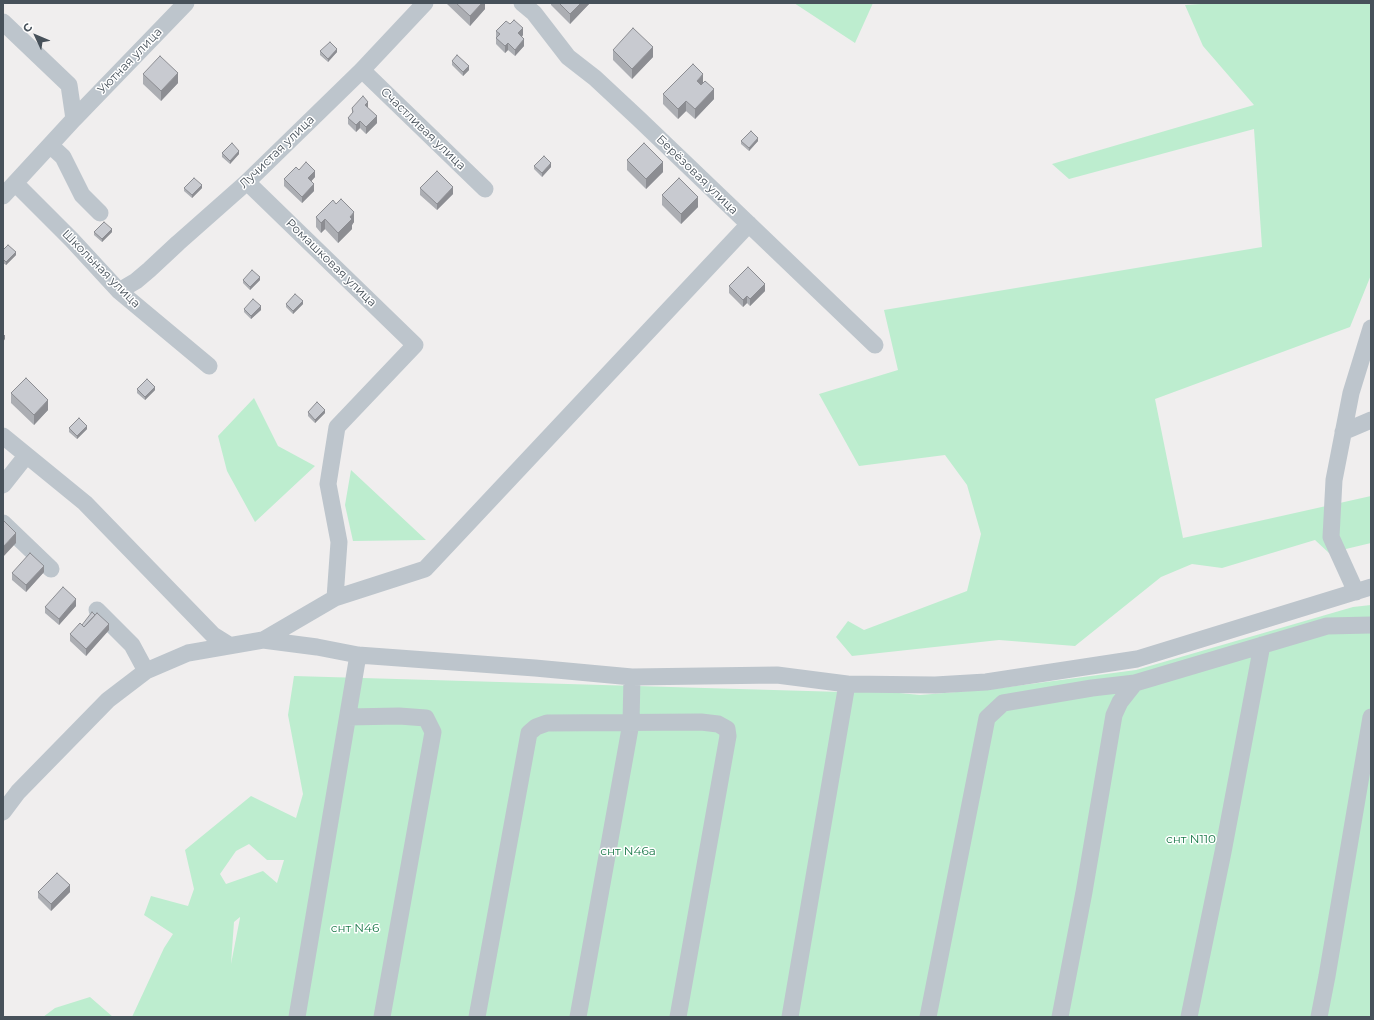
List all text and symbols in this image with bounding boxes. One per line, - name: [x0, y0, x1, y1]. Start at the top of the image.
- north arrow: [16, 16, 56, 56]
- text: С: [20, 20, 35, 35]
- street label: Уютная улица: [95, 25, 165, 97]
- street label: Счастливая улица: [378, 85, 468, 173]
- street label: Лучистая улица: [236, 113, 318, 191]
- street label: Берёзовая улица: [653, 132, 741, 218]
- street label: Ромашковая улица: [283, 216, 379, 310]
- street label: Школьная улица: [59, 227, 143, 311]
- park label: снт N110: [1166, 832, 1216, 846]
- park label: снт N46а: [600, 844, 656, 858]
- park label: снт N46: [331, 921, 379, 935]

